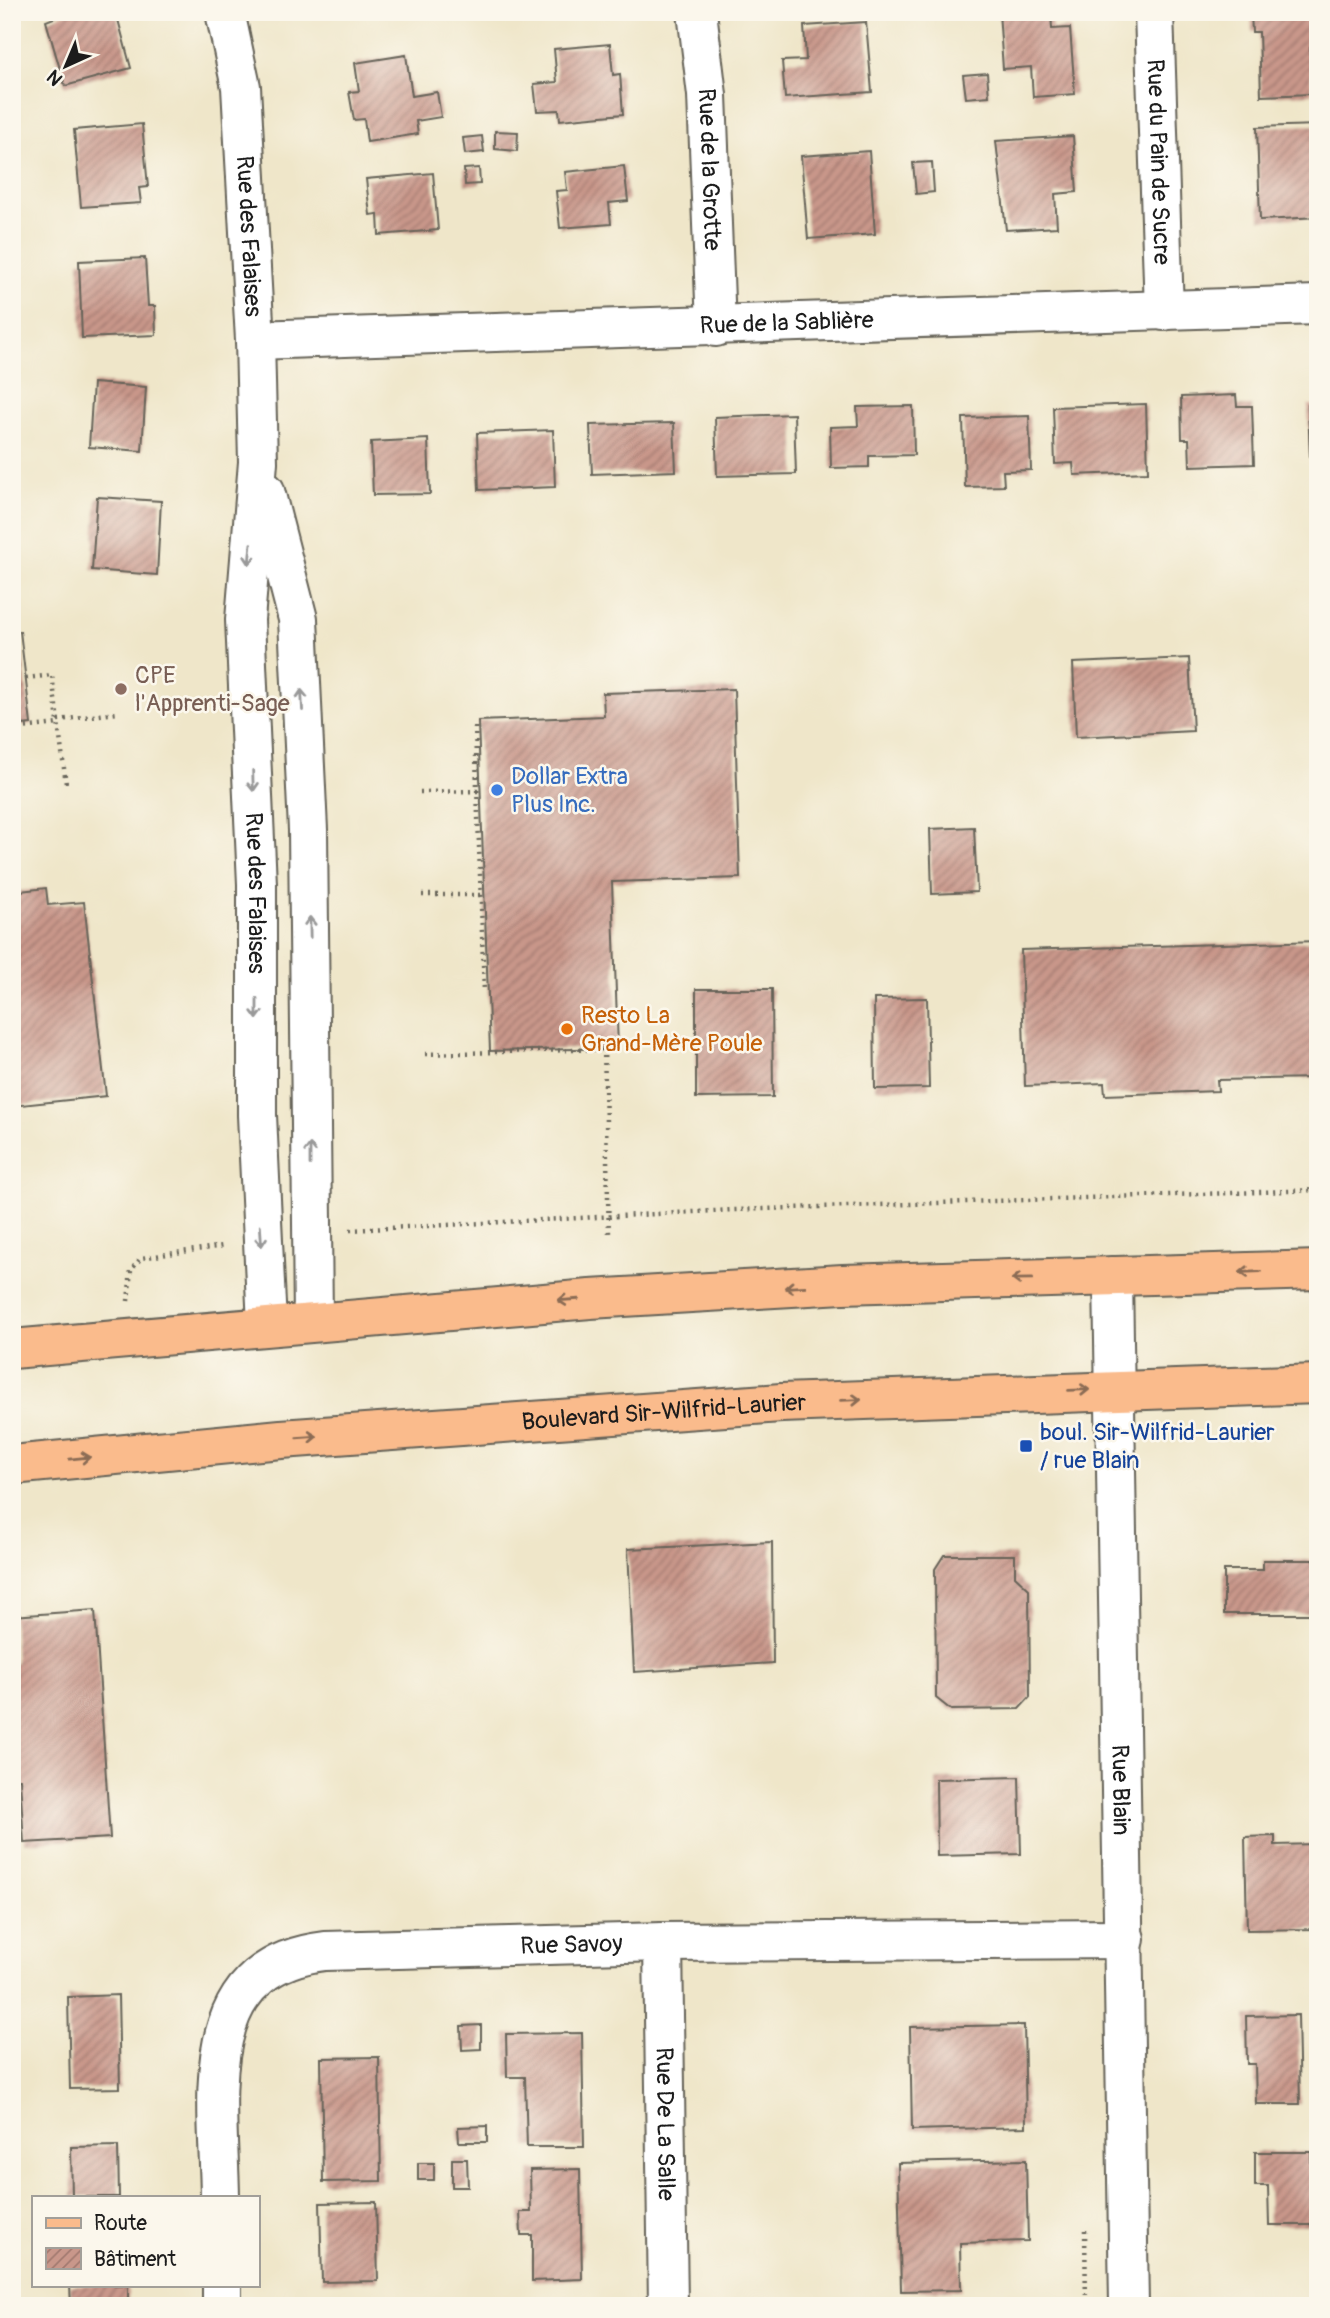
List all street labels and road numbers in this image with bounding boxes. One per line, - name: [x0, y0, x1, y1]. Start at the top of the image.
- street label: Rue du Pain de Sucre: [1141, 59, 1177, 265]
- street label: Rue de la Grotte: [692, 88, 728, 251]
- street label: Rue des Falaises: [230, 155, 268, 318]
- street label: Rue de la Sablière: [699, 305, 874, 340]
- street label: Rue des Falaises: [239, 812, 272, 974]
- street label: Boulevard Sir-Wilfrid-Laurier: [521, 1388, 807, 1436]
- street label: Rue Blain: [1106, 1744, 1136, 1836]
- street label: Rue Savoy: [520, 1929, 623, 1960]
- street label: Rue De La Salle: [650, 2047, 681, 2201]

